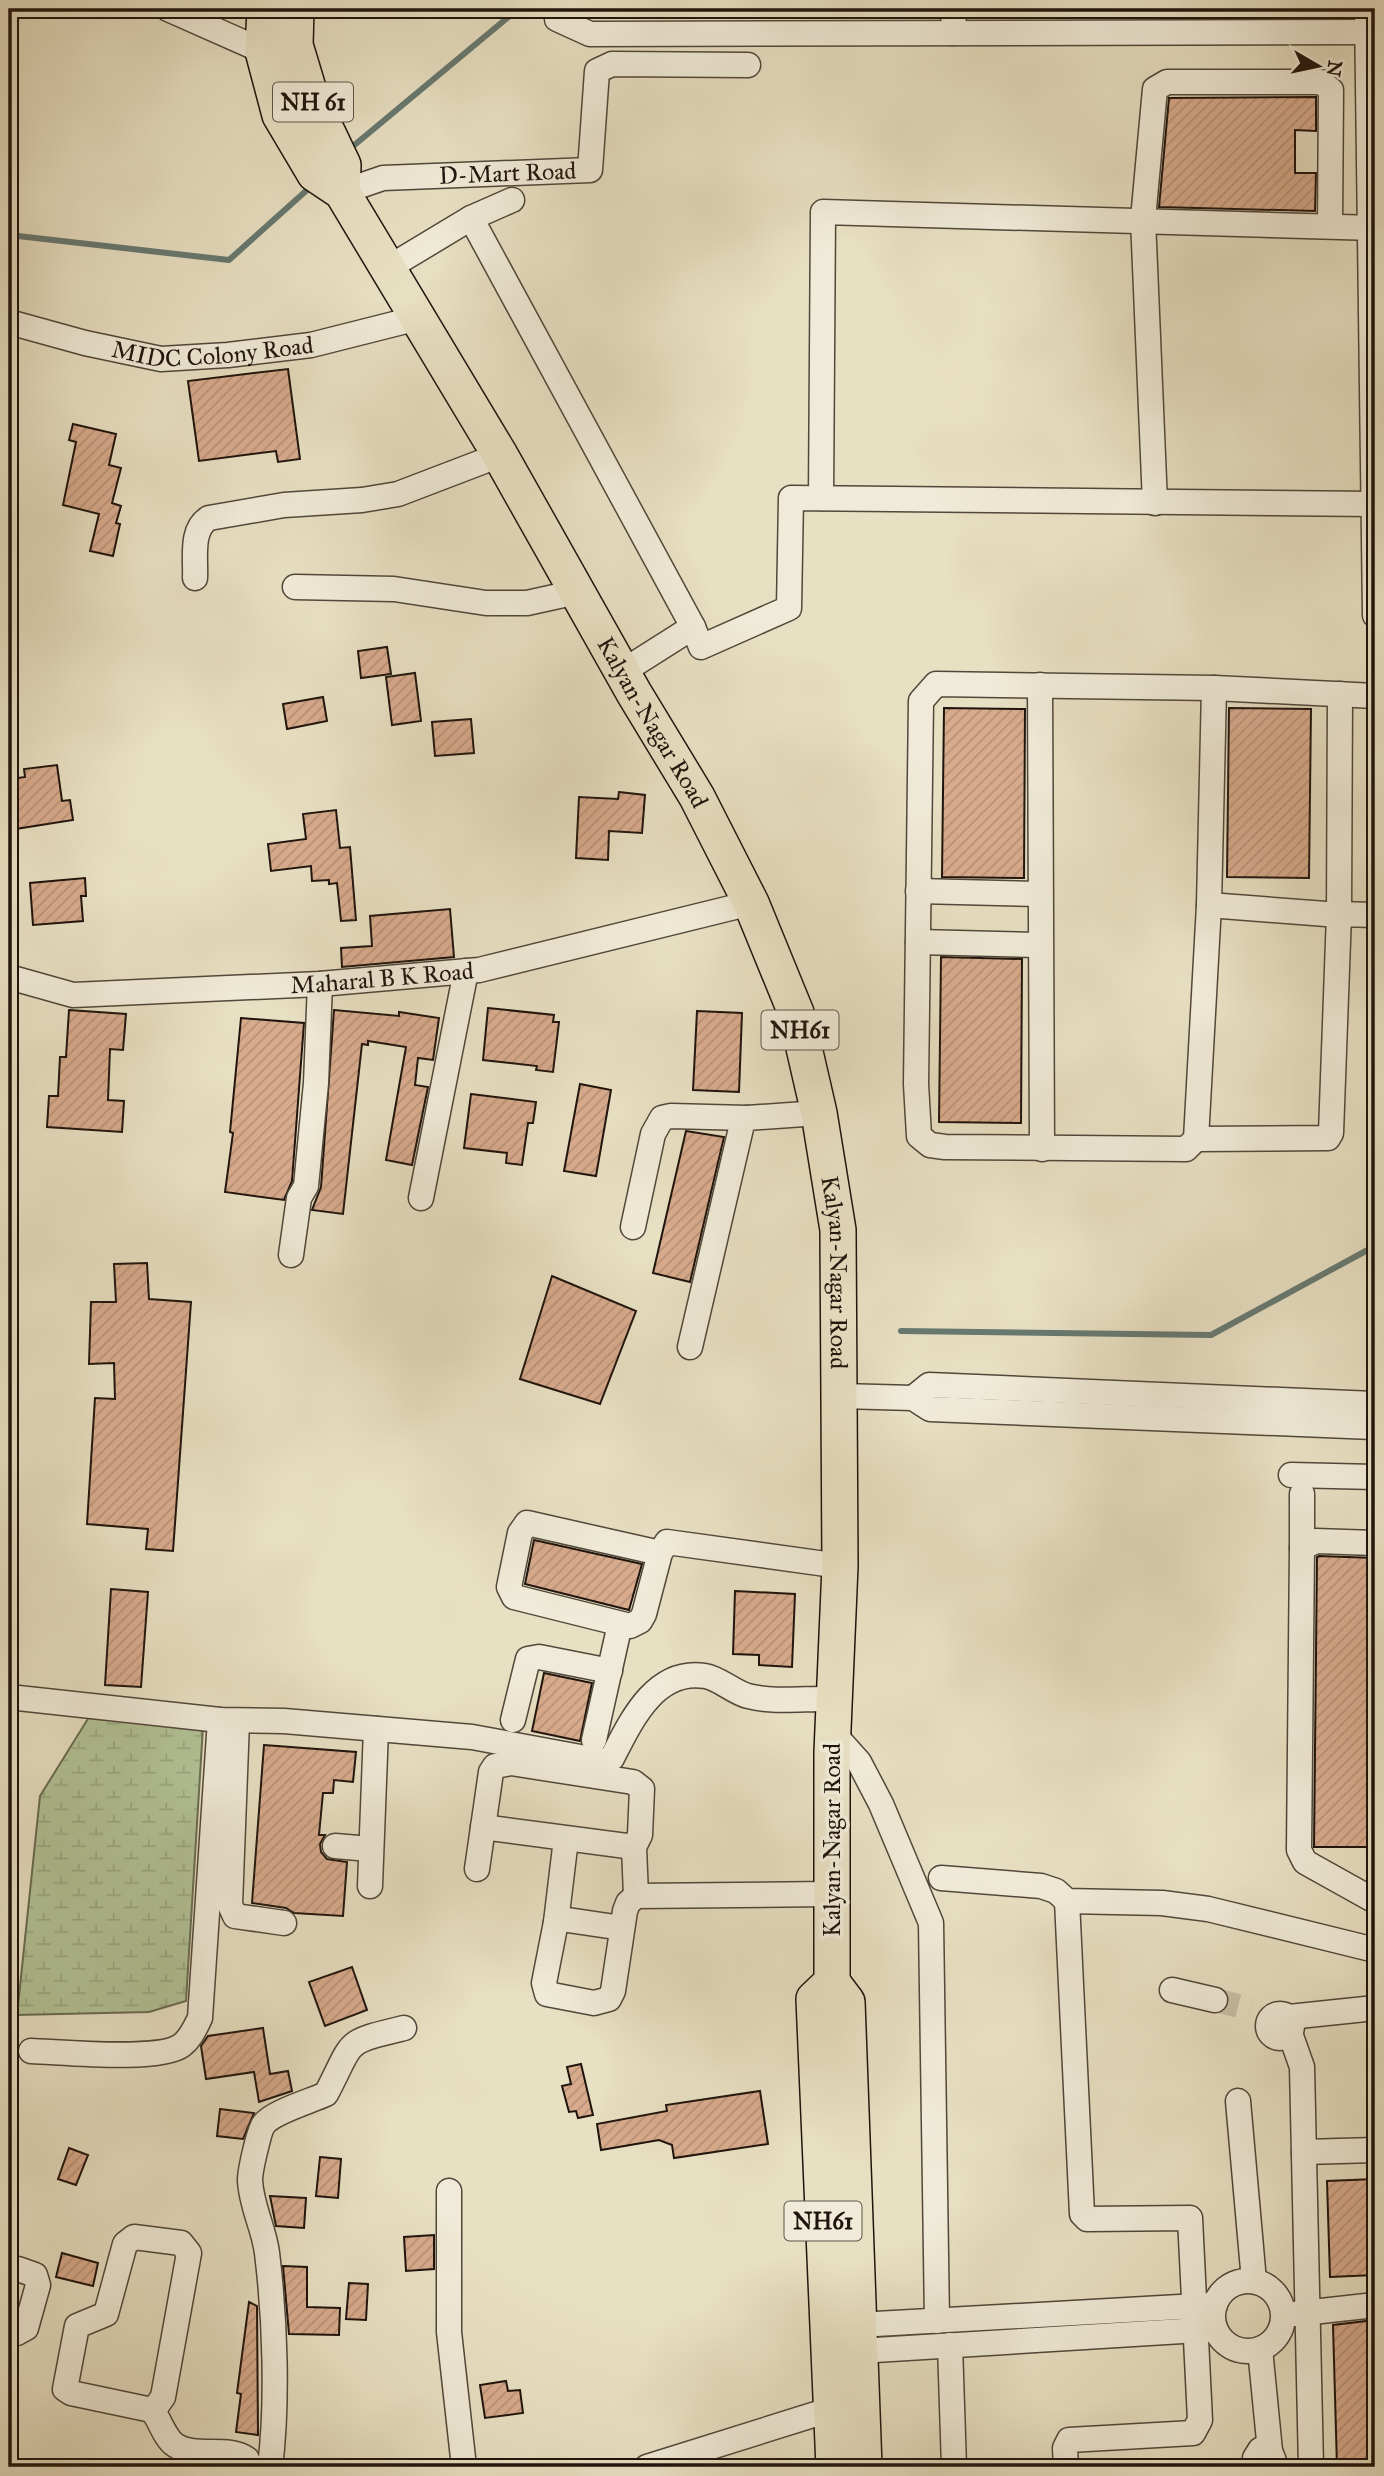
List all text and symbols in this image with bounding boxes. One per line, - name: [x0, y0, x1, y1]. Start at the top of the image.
- north arrow: [1282, 32, 1352, 102]
- text: N: [1322, 59, 1347, 78]
- road number: NH 61: [273, 82, 353, 122]
- street label: D-Mart Road: [438, 156, 577, 191]
- street label: MIDC Colony Road: [109, 330, 315, 375]
- street label: Kalyan-Nagar Road: [590, 631, 715, 813]
- street label: Maharal B K Road: [290, 956, 475, 1000]
- road number: NH61: [762, 1010, 838, 1050]
- street label: Kalyan-Nagar Road: [814, 1173, 854, 1369]
- street label: Kalyan-Nagar Road: [817, 1743, 847, 1937]
- road number: NH61: [784, 2202, 862, 2240]

